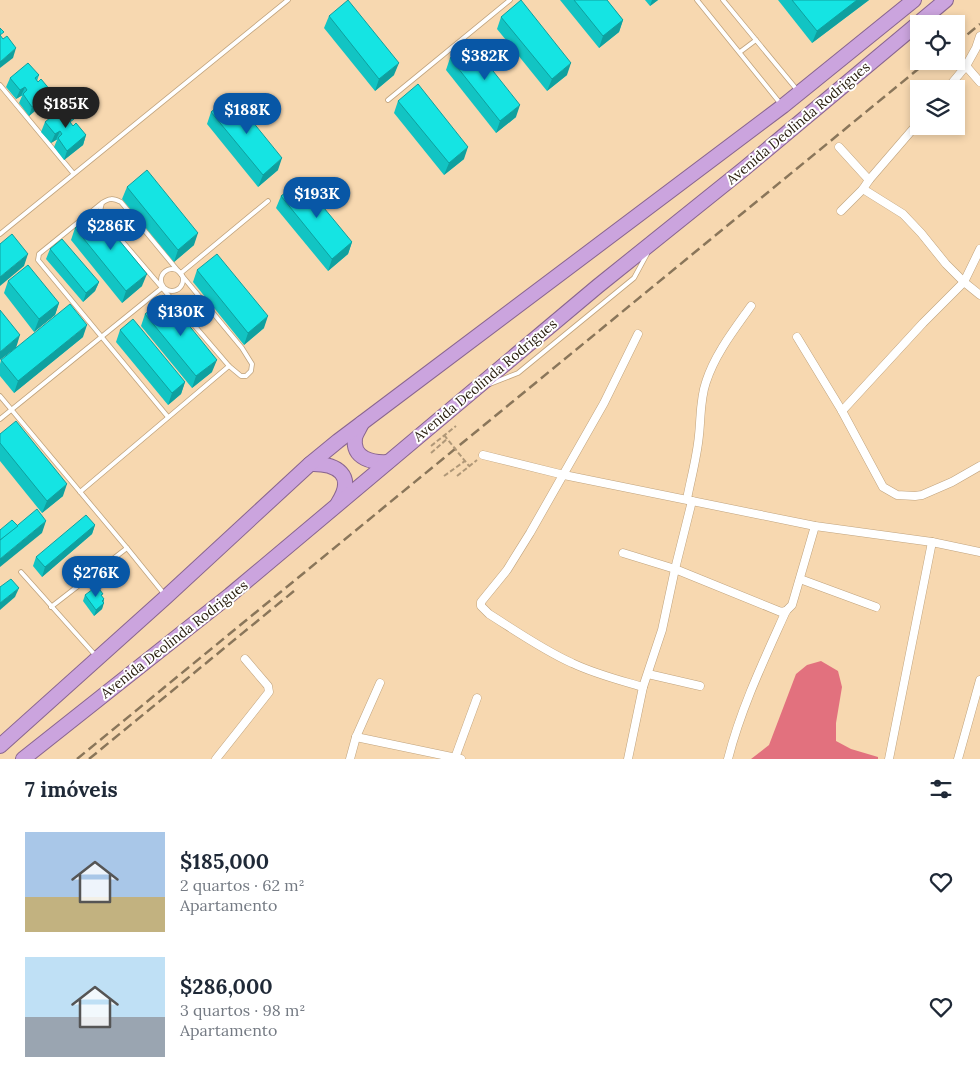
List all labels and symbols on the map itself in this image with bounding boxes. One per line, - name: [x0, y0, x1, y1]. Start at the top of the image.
- pin: $382K: [450, 38, 520, 81]
- street label: Avenida Deolinda Rodrigues: [722, 58, 873, 189]
- pin: $185K: [31, 86, 101, 129]
- pin: $188K: [212, 92, 282, 135]
- pin: $193K: [282, 176, 352, 219]
- pin: $286K: [76, 208, 146, 251]
- pin: $130K: [146, 294, 216, 337]
- street label: Avenida Deolinda Rodrigues: [409, 315, 560, 446]
- pin: $276K: [61, 556, 131, 598]
- street label: Avenida Deolinda Rodrigues: [96, 576, 251, 703]

